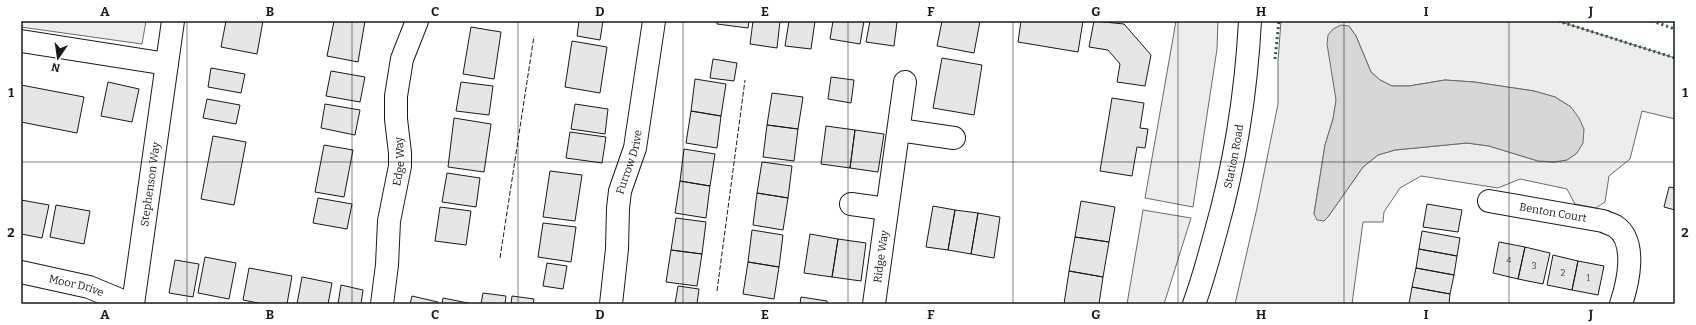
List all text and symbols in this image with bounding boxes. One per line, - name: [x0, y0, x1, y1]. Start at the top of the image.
- text: A: [100, 4, 110, 19]
- text: B: [266, 4, 274, 19]
- text: C: [431, 4, 439, 19]
- text: D: [595, 4, 605, 19]
- text: E: [761, 4, 769, 19]
- text: F: [927, 4, 935, 19]
- text: G: [1091, 4, 1101, 19]
- text: H: [1256, 4, 1266, 19]
- text: I: [1424, 4, 1429, 19]
- text: J: [1588, 4, 1594, 19]
- north arrow: [38, 38, 78, 78]
- text: N: [50, 60, 61, 75]
- text: 1: [8, 85, 14, 100]
- text: 1: [1682, 85, 1688, 100]
- street label: Station Road: [1221, 123, 1246, 190]
- street label: Furrow Drive: [613, 129, 645, 196]
- street label: Edge Way: [390, 136, 407, 187]
- street label: Stephenson Way: [138, 141, 163, 227]
- street label: Benton Court: [1518, 200, 1588, 225]
- text: 2: [7, 225, 15, 240]
- text: 2: [1681, 225, 1689, 240]
- street label: Ridge Way: [871, 229, 891, 284]
- house number: 4: [1506, 255, 1512, 265]
- house number: 3: [1531, 261, 1537, 271]
- house number: 2: [1561, 268, 1566, 278]
- street label: Moor Drive: [48, 272, 106, 299]
- house number: 1: [1586, 273, 1590, 283]
- text: A: [100, 307, 110, 322]
- text: B: [266, 307, 274, 322]
- text: C: [431, 307, 439, 322]
- text: D: [595, 307, 605, 322]
- text: E: [761, 307, 769, 322]
- text: F: [927, 307, 935, 322]
- text: G: [1091, 307, 1101, 322]
- text: H: [1256, 307, 1266, 322]
- text: I: [1424, 307, 1429, 322]
- text: J: [1588, 307, 1594, 322]

